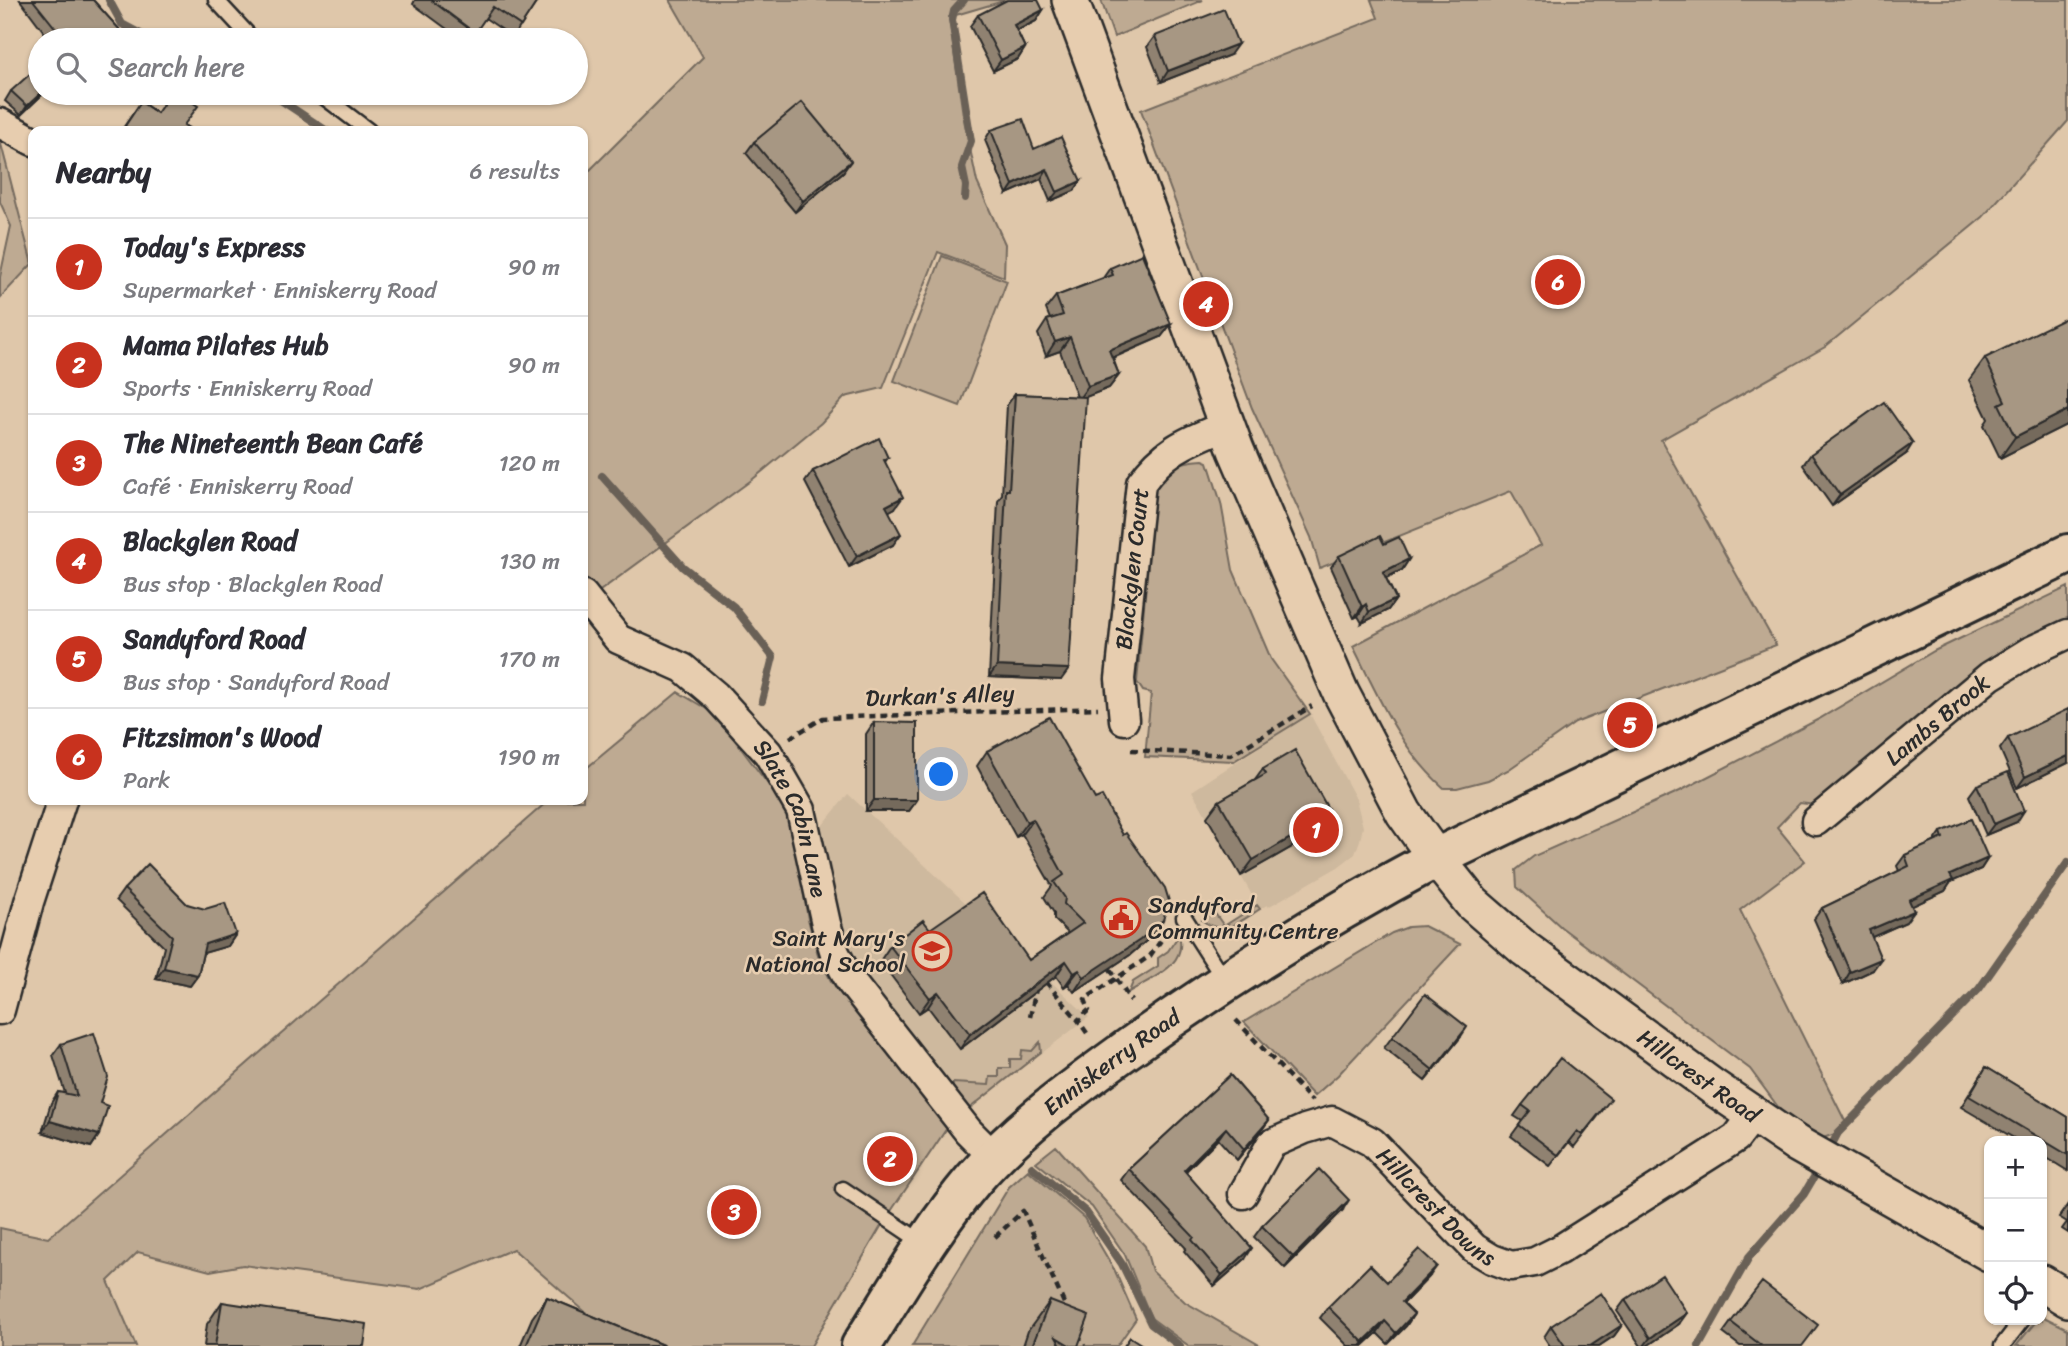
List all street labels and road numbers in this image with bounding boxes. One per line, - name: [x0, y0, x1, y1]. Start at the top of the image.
- street label: Blackglen Court: [1103, 486, 1161, 652]
- street label: Lambs Brook: [1875, 663, 1999, 776]
- street label: Durkan's Alley: [865, 673, 1015, 719]
- street label: Slate Cabin Lane: [743, 729, 840, 901]
- street label: Enniskerry Road: [1033, 996, 1191, 1126]
- street label: Hillcrest Road: [1628, 1017, 1770, 1135]
- street label: Hillcrest Downs: [1366, 1137, 1505, 1278]

